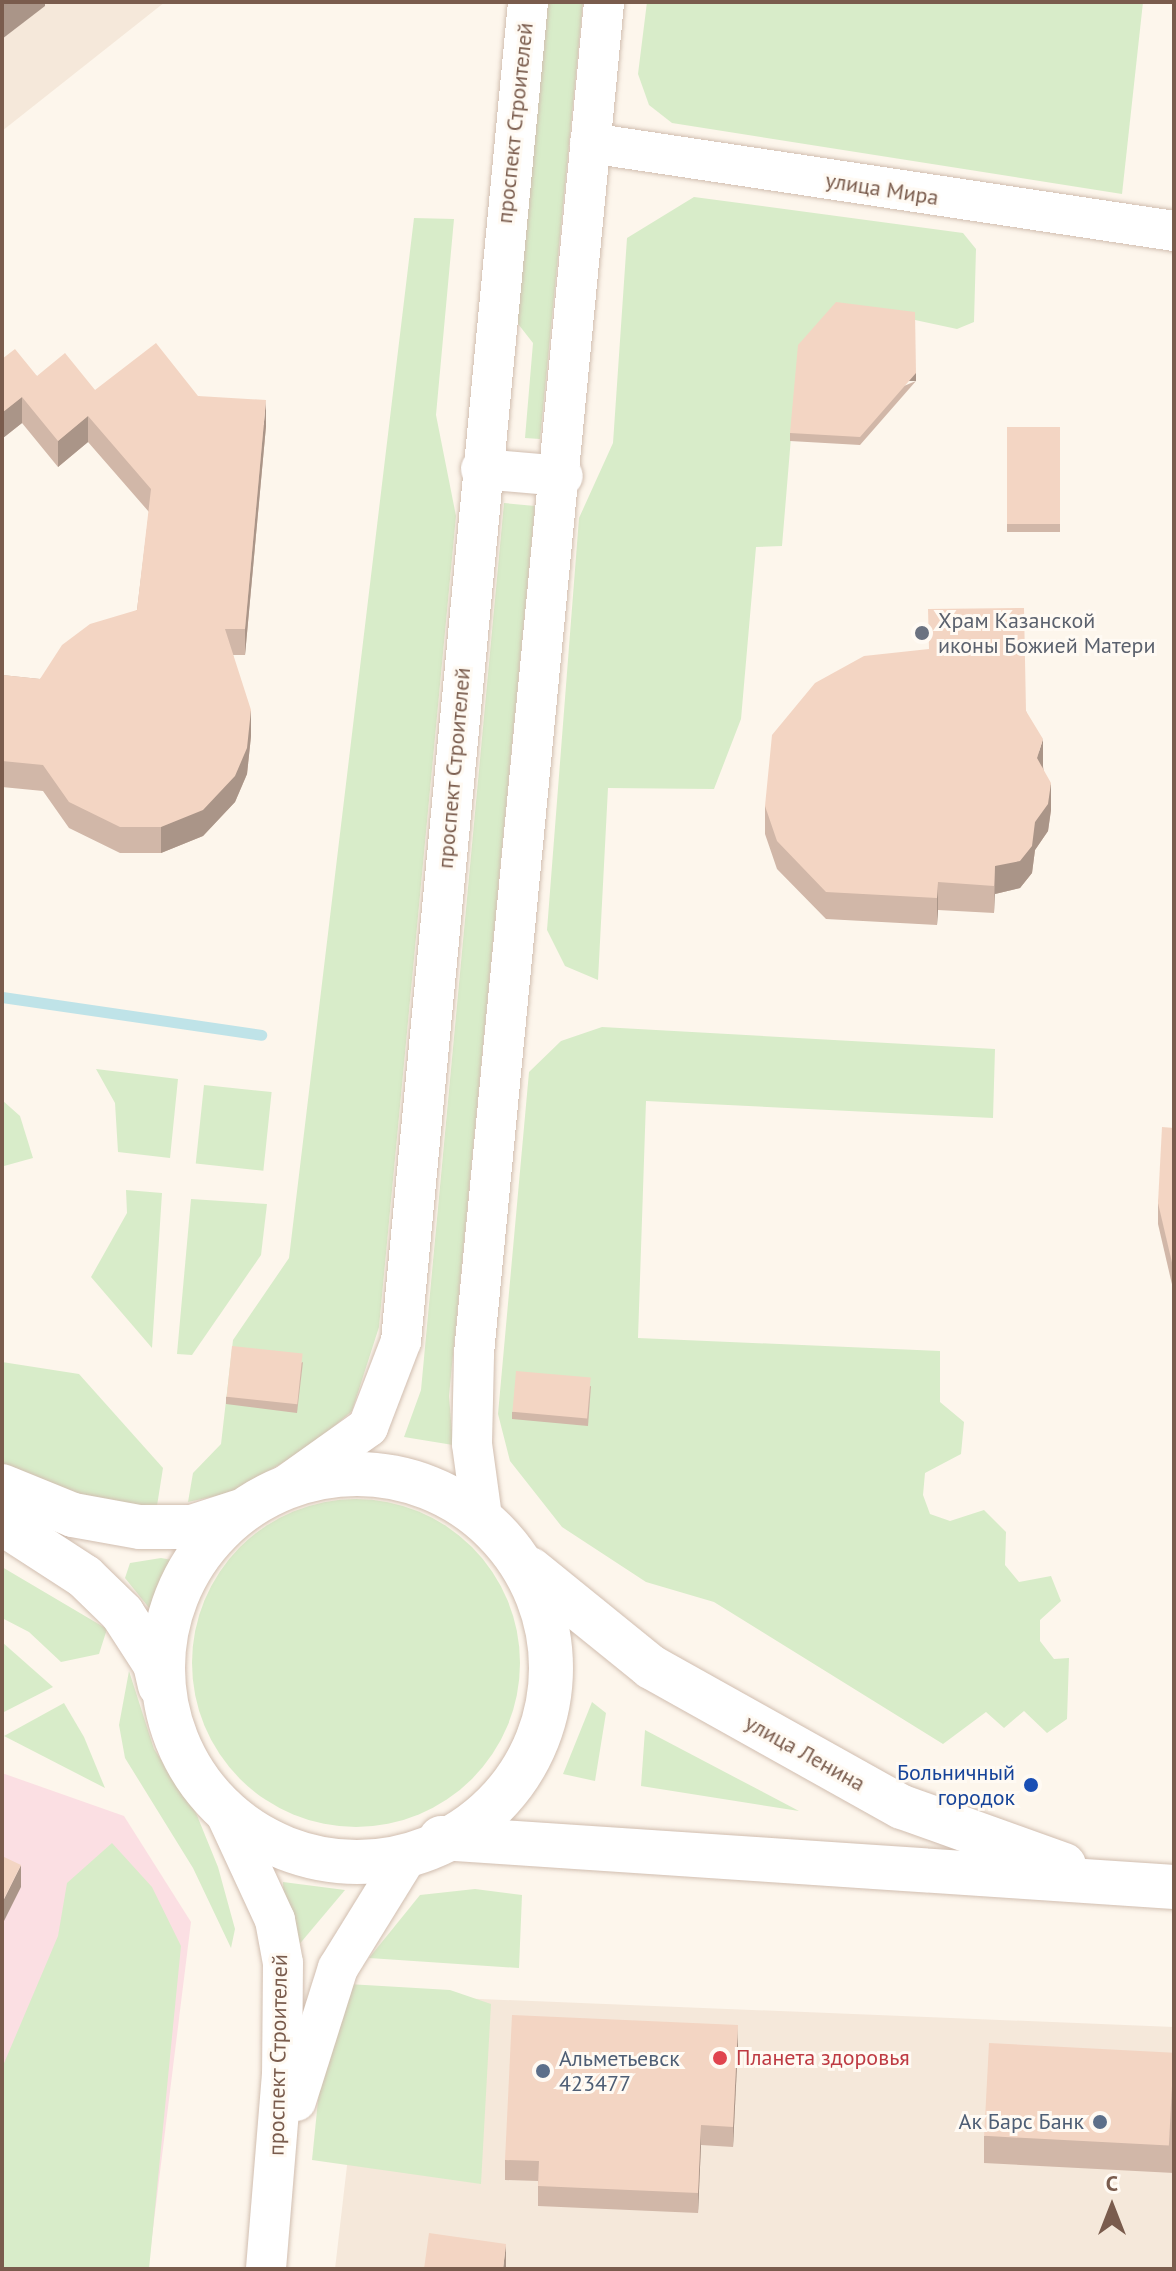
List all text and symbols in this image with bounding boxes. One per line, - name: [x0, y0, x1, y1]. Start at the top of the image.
- street label: проспект Строителей: [491, 21, 539, 225]
- street label: улица Мира: [824, 167, 940, 211]
- place label: Храм Казанской иконы Божией Матери: [938, 607, 1155, 658]
- marker: Храм Казанской иконы Божией Матери: [913, 624, 931, 642]
- street label: проспект Строителей: [432, 666, 476, 870]
- street label: улица Ленина: [740, 1709, 870, 1797]
- place label: Больничный городок: [897, 1759, 1015, 1810]
- marker: Больничный городок: [1022, 1776, 1040, 1794]
- street label: проспект Строителей: [263, 1954, 293, 2156]
- place label: Альметьевск 423477: [559, 2045, 680, 2096]
- place label: Планета здоровья: [736, 2045, 910, 2071]
- marker: Планета здоровья: [711, 2049, 729, 2067]
- marker: Альметьевск 423477: [534, 2062, 552, 2080]
- place label: Ак Барс Банк: [959, 2109, 1084, 2135]
- marker: Ак Барс Банк: [1091, 2113, 1109, 2131]
- north arrow: [1072, 2167, 1152, 2247]
- text: С: [1106, 2169, 1118, 2197]

